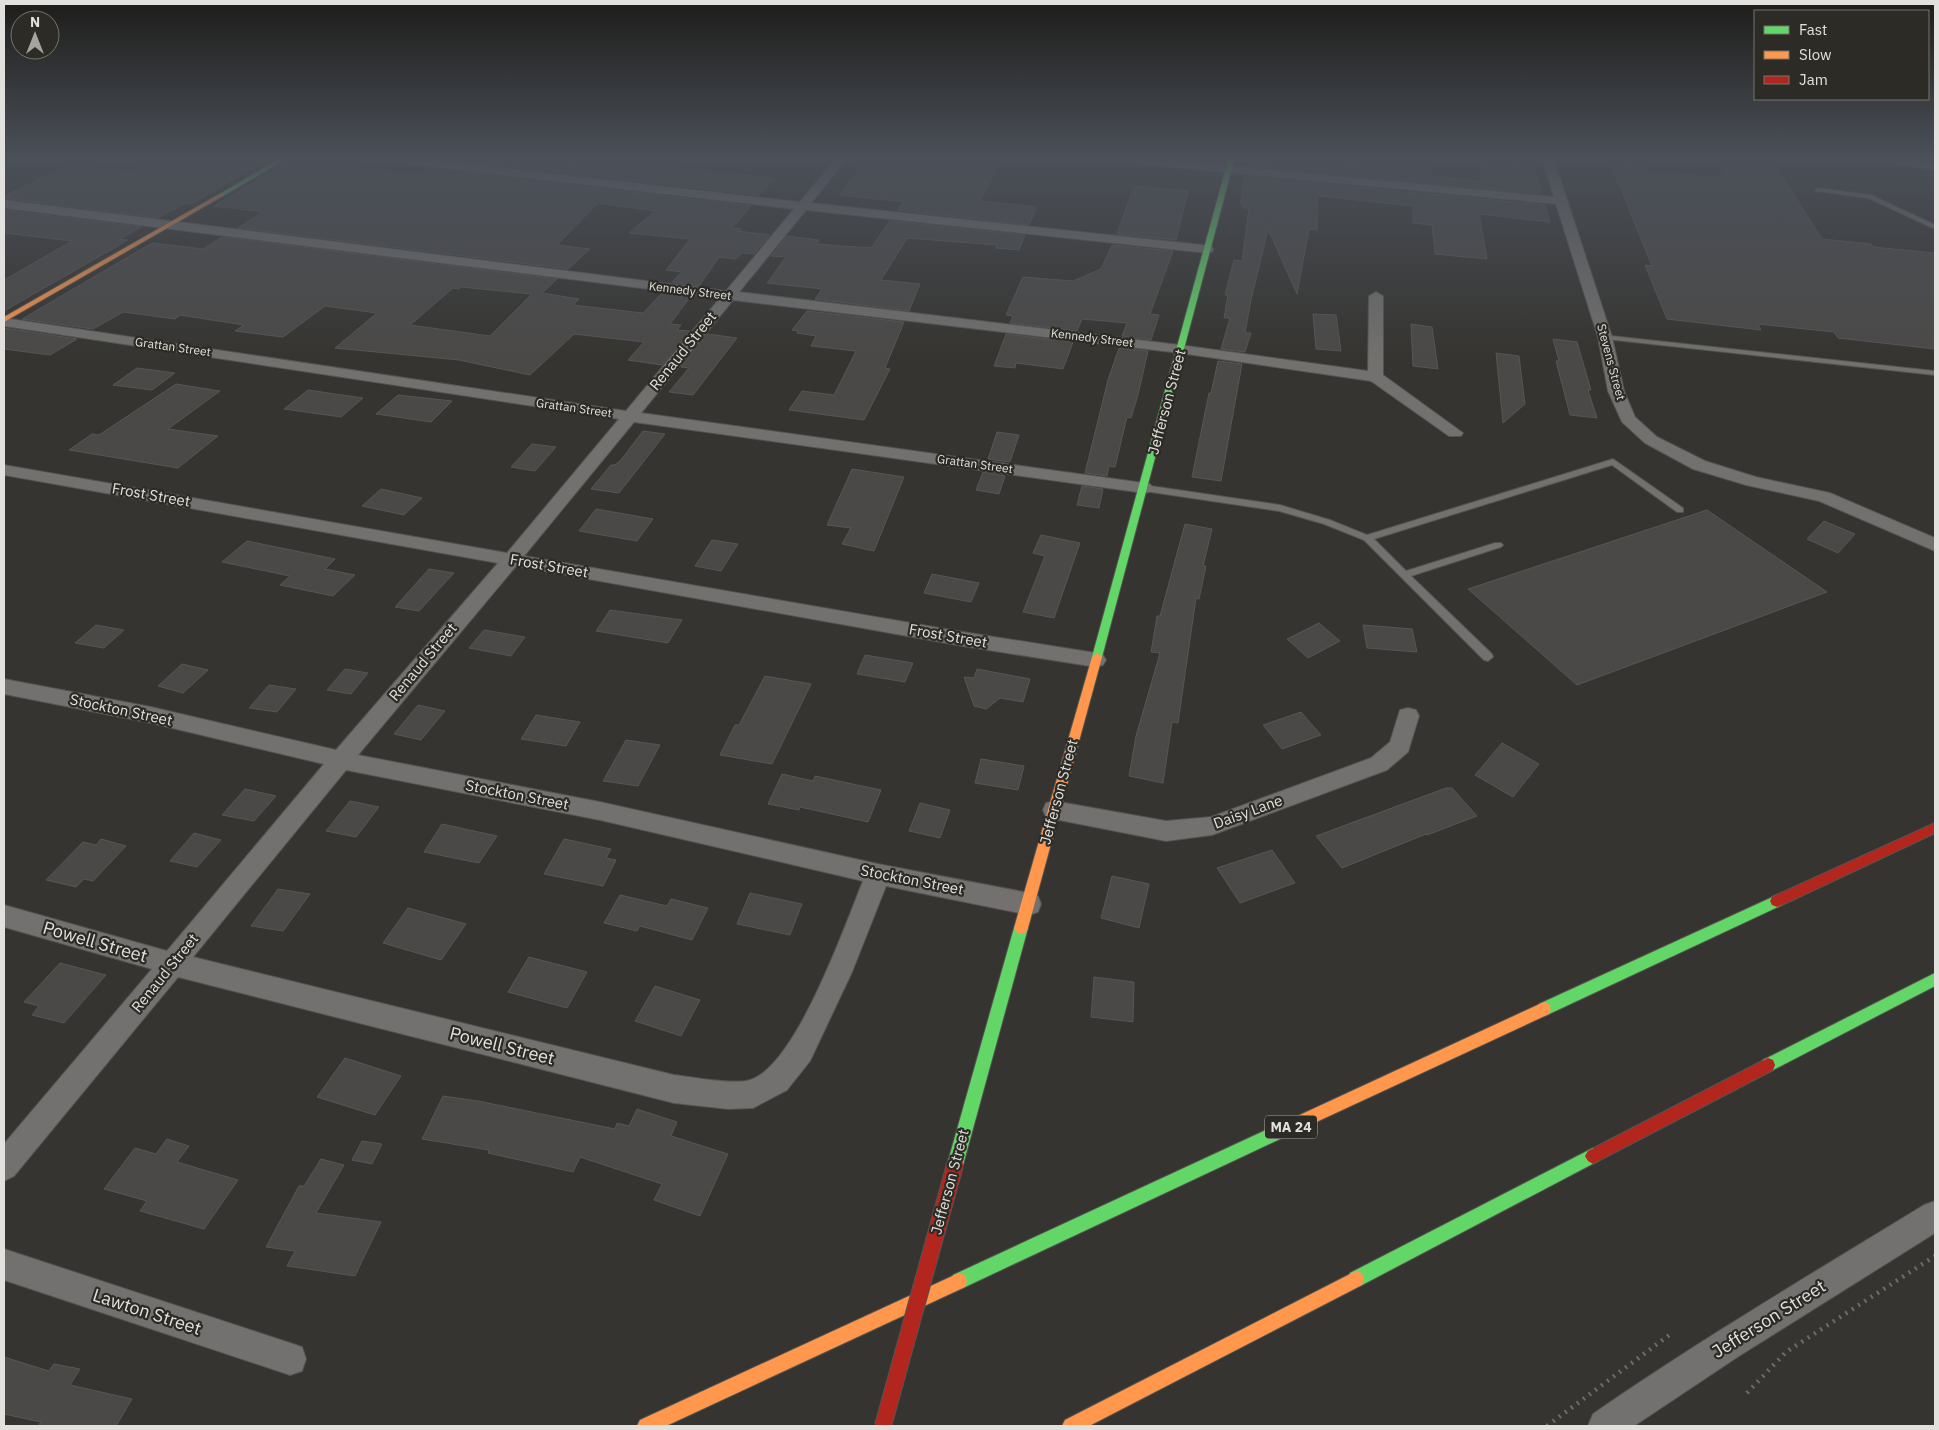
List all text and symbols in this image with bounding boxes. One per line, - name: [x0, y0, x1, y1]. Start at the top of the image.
- north arrow: [10, 10, 60, 60]
- legend: [1754, 10, 1929, 100]
- text: N: [30, 13, 40, 31]
- text: Fast: [1799, 20, 1827, 39]
- text: Slow: [1799, 45, 1832, 64]
- text: Jam: [1799, 70, 1828, 89]
- street label: Kennedy Street: [648, 278, 732, 303]
- street label: Renaud Street: [645, 307, 720, 394]
- street label: Stevens Street: [1594, 322, 1629, 402]
- street label: Kennedy Street: [1050, 325, 1134, 350]
- street label: Grattan Street: [134, 334, 212, 359]
- street label: Jefferson Street: [1143, 347, 1190, 457]
- street label: Grattan Street: [535, 395, 613, 420]
- street label: Grattan Street: [936, 451, 1014, 476]
- street label: Frost Street: [110, 478, 192, 511]
- street label: Frost Street: [508, 549, 590, 582]
- street label: Renaud Street: [384, 619, 461, 705]
- street label: Frost Street: [907, 619, 989, 652]
- street label: Stockton Street: [68, 689, 174, 730]
- street label: Jefferson Street: [1035, 737, 1082, 847]
- street label: Stockton Street: [464, 775, 570, 814]
- street label: Daisy Lane: [1211, 790, 1285, 833]
- street label: Stockton Street: [859, 860, 965, 899]
- street label: Powell Street: [40, 916, 150, 967]
- street label: Renaud Street: [127, 929, 202, 1016]
- street label: Powell Street: [447, 1021, 557, 1070]
- road number: MA 24: [1265, 1116, 1317, 1138]
- street label: Jefferson Street: [926, 1127, 973, 1237]
- street label: Jefferson Street: [1708, 1274, 1830, 1363]
- street label: Lawton Street: [90, 1283, 204, 1340]

